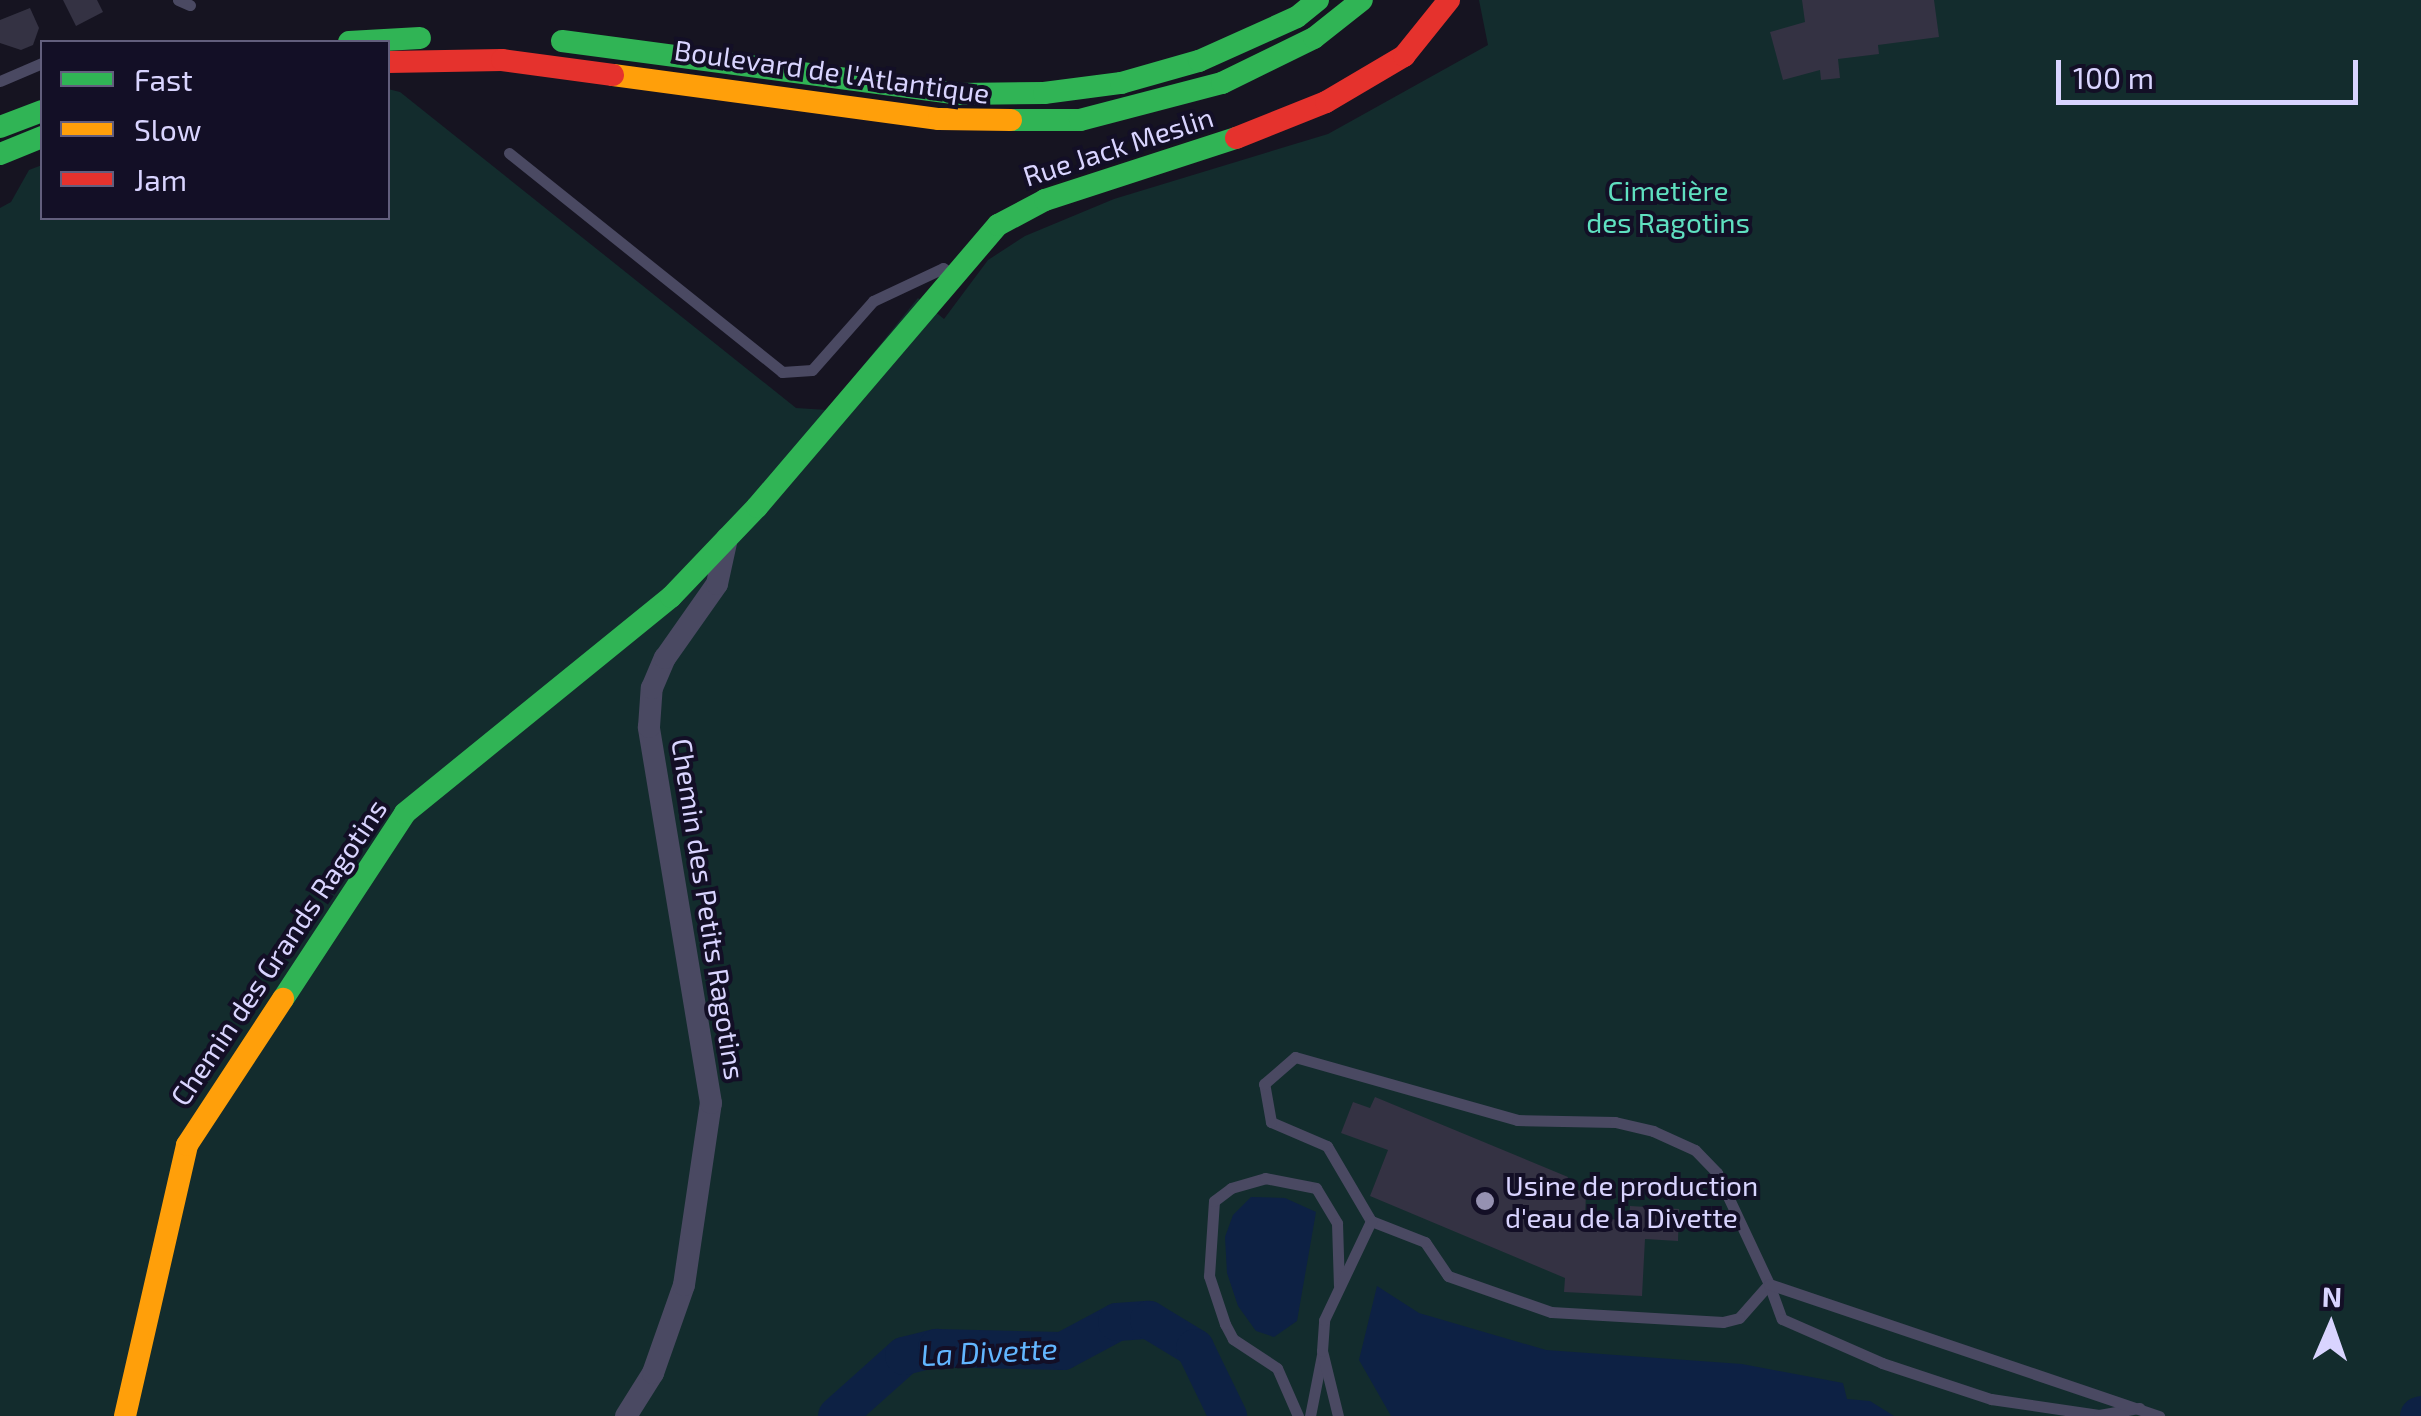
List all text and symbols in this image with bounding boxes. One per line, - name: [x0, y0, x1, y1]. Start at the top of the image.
- street label: Boulevard de l'Atlantique: [672, 32, 992, 110]
- legend: [40, 40, 390, 220]
- scale bar: [2061, 40, 2364, 102]
- text: 100 m: [2073, 59, 2154, 95]
- text: Fast: [134, 61, 193, 97]
- street label: Rue Jack Meslin: [1018, 99, 1218, 193]
- text: Slow: [134, 111, 201, 147]
- text: Jam: [134, 161, 187, 197]
- park label: Cimetière des Ragotins: [1586, 173, 1750, 239]
- street label: Chemin des Petits Ragotins: [665, 736, 753, 1082]
- street label: Chemin des Grands Ragotins: [163, 793, 393, 1111]
- place label: Usine de production d'eau de la Divette: [1505, 1168, 1758, 1234]
- marker: Usine de production d'eau de la Divette: [1474, 1190, 1496, 1212]
- north arrow: [2281, 1276, 2381, 1376]
- text: N: [2321, 1279, 2343, 1313]
- water label: La Divette: [920, 1329, 1058, 1373]

